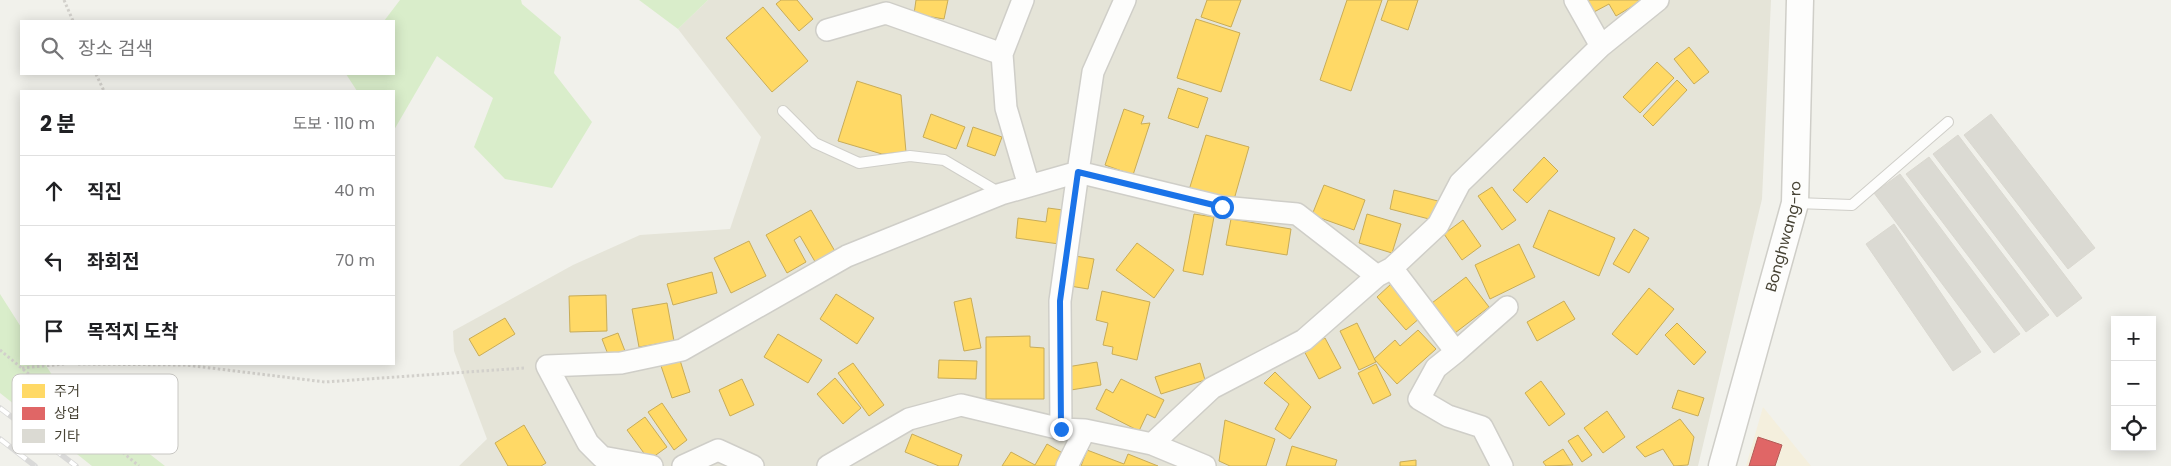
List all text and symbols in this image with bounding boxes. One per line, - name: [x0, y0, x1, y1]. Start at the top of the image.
- search box: [20, 20, 395, 75]
- icon: search: [38, 34, 66, 62]
- text: 장소 검색: [78, 35, 153, 62]
- text: 2 분: [40, 109, 76, 138]
- text: 도보 · 110 m: [293, 112, 375, 135]
- icon: ahead: [40, 177, 68, 205]
- text: 직진: [87, 178, 122, 205]
- text: 40 m: [334, 179, 375, 202]
- street label: Bonghwang-ro: [1760, 181, 1806, 294]
- route start: [1211, 196, 1234, 219]
- icon: left: [40, 247, 68, 275]
- text: 좌회전: [87, 248, 139, 275]
- text: 70 m: [335, 249, 375, 272]
- map controls: [2111, 316, 2156, 451]
- button: +: [2111, 316, 2156, 361]
- icon: arrive: [40, 317, 68, 345]
- text: 목적지 도착: [87, 318, 178, 345]
- button: −: [2111, 361, 2156, 406]
- legend: [12, 374, 178, 454]
- text: 주거: [54, 381, 80, 401]
- text: 상업: [54, 403, 80, 423]
- button: locate: [2111, 406, 2156, 451]
- route end: [1050, 418, 1073, 441]
- text: 기타: [54, 426, 80, 446]

